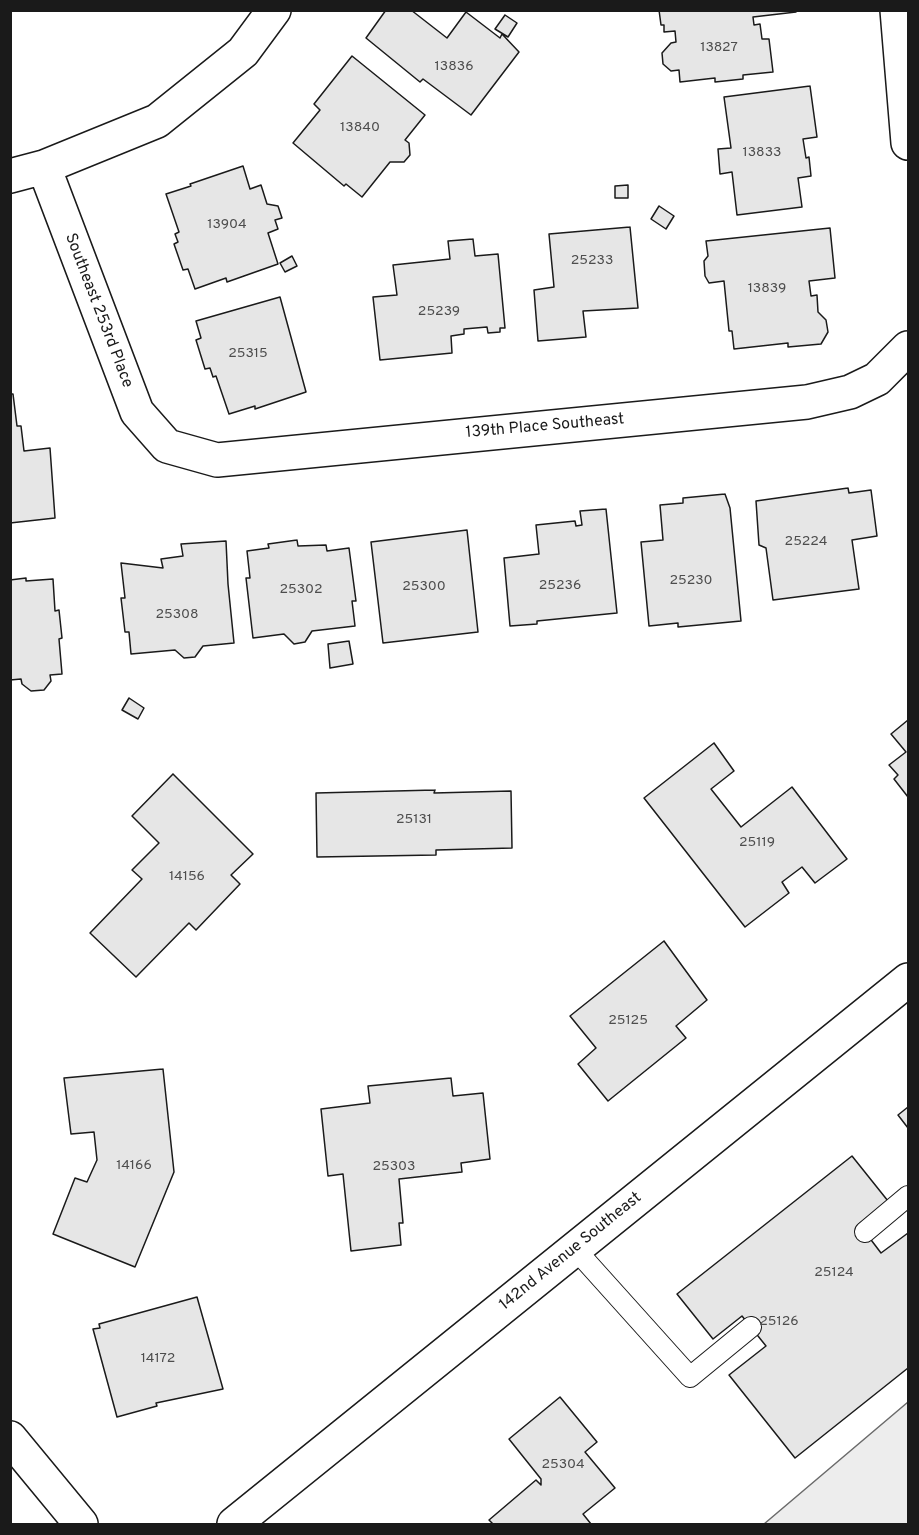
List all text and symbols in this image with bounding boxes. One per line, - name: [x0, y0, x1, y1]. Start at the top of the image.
- house number: 13827: [700, 40, 738, 56]
- house number: 13836: [435, 59, 473, 75]
- house number: 13840: [340, 120, 380, 136]
- house number: 13833: [742, 145, 782, 161]
- house number: 13904: [207, 217, 247, 233]
- street label: Southeast 253rd Place: [60, 231, 136, 391]
- house number: 25233: [571, 253, 613, 269]
- house number: 13839: [748, 281, 786, 297]
- house number: 25239: [418, 304, 460, 320]
- house number: 25315: [228, 346, 268, 362]
- street label: 139th Place Southeast: [465, 410, 625, 444]
- house number: 25224: [785, 534, 827, 550]
- house number: 25230: [669, 573, 713, 589]
- house number: 25236: [539, 578, 581, 594]
- house number: 25300: [402, 579, 446, 595]
- house number: 25302: [279, 582, 323, 598]
- house number: 25308: [155, 607, 199, 623]
- house number: 25131: [396, 812, 432, 828]
- house number: 25119: [739, 835, 775, 851]
- house number: 14156: [169, 869, 205, 885]
- house number: 25125: [608, 1013, 648, 1029]
- house number: 14166: [116, 1158, 152, 1174]
- house number: 25303: [373, 1159, 415, 1175]
- street label: 142nd Avenue Southeast: [496, 1189, 646, 1315]
- house number: 25124: [814, 1265, 854, 1281]
- house number: 25126: [759, 1314, 799, 1330]
- house number: 14172: [141, 1351, 175, 1367]
- house number: 25304: [541, 1457, 585, 1473]

